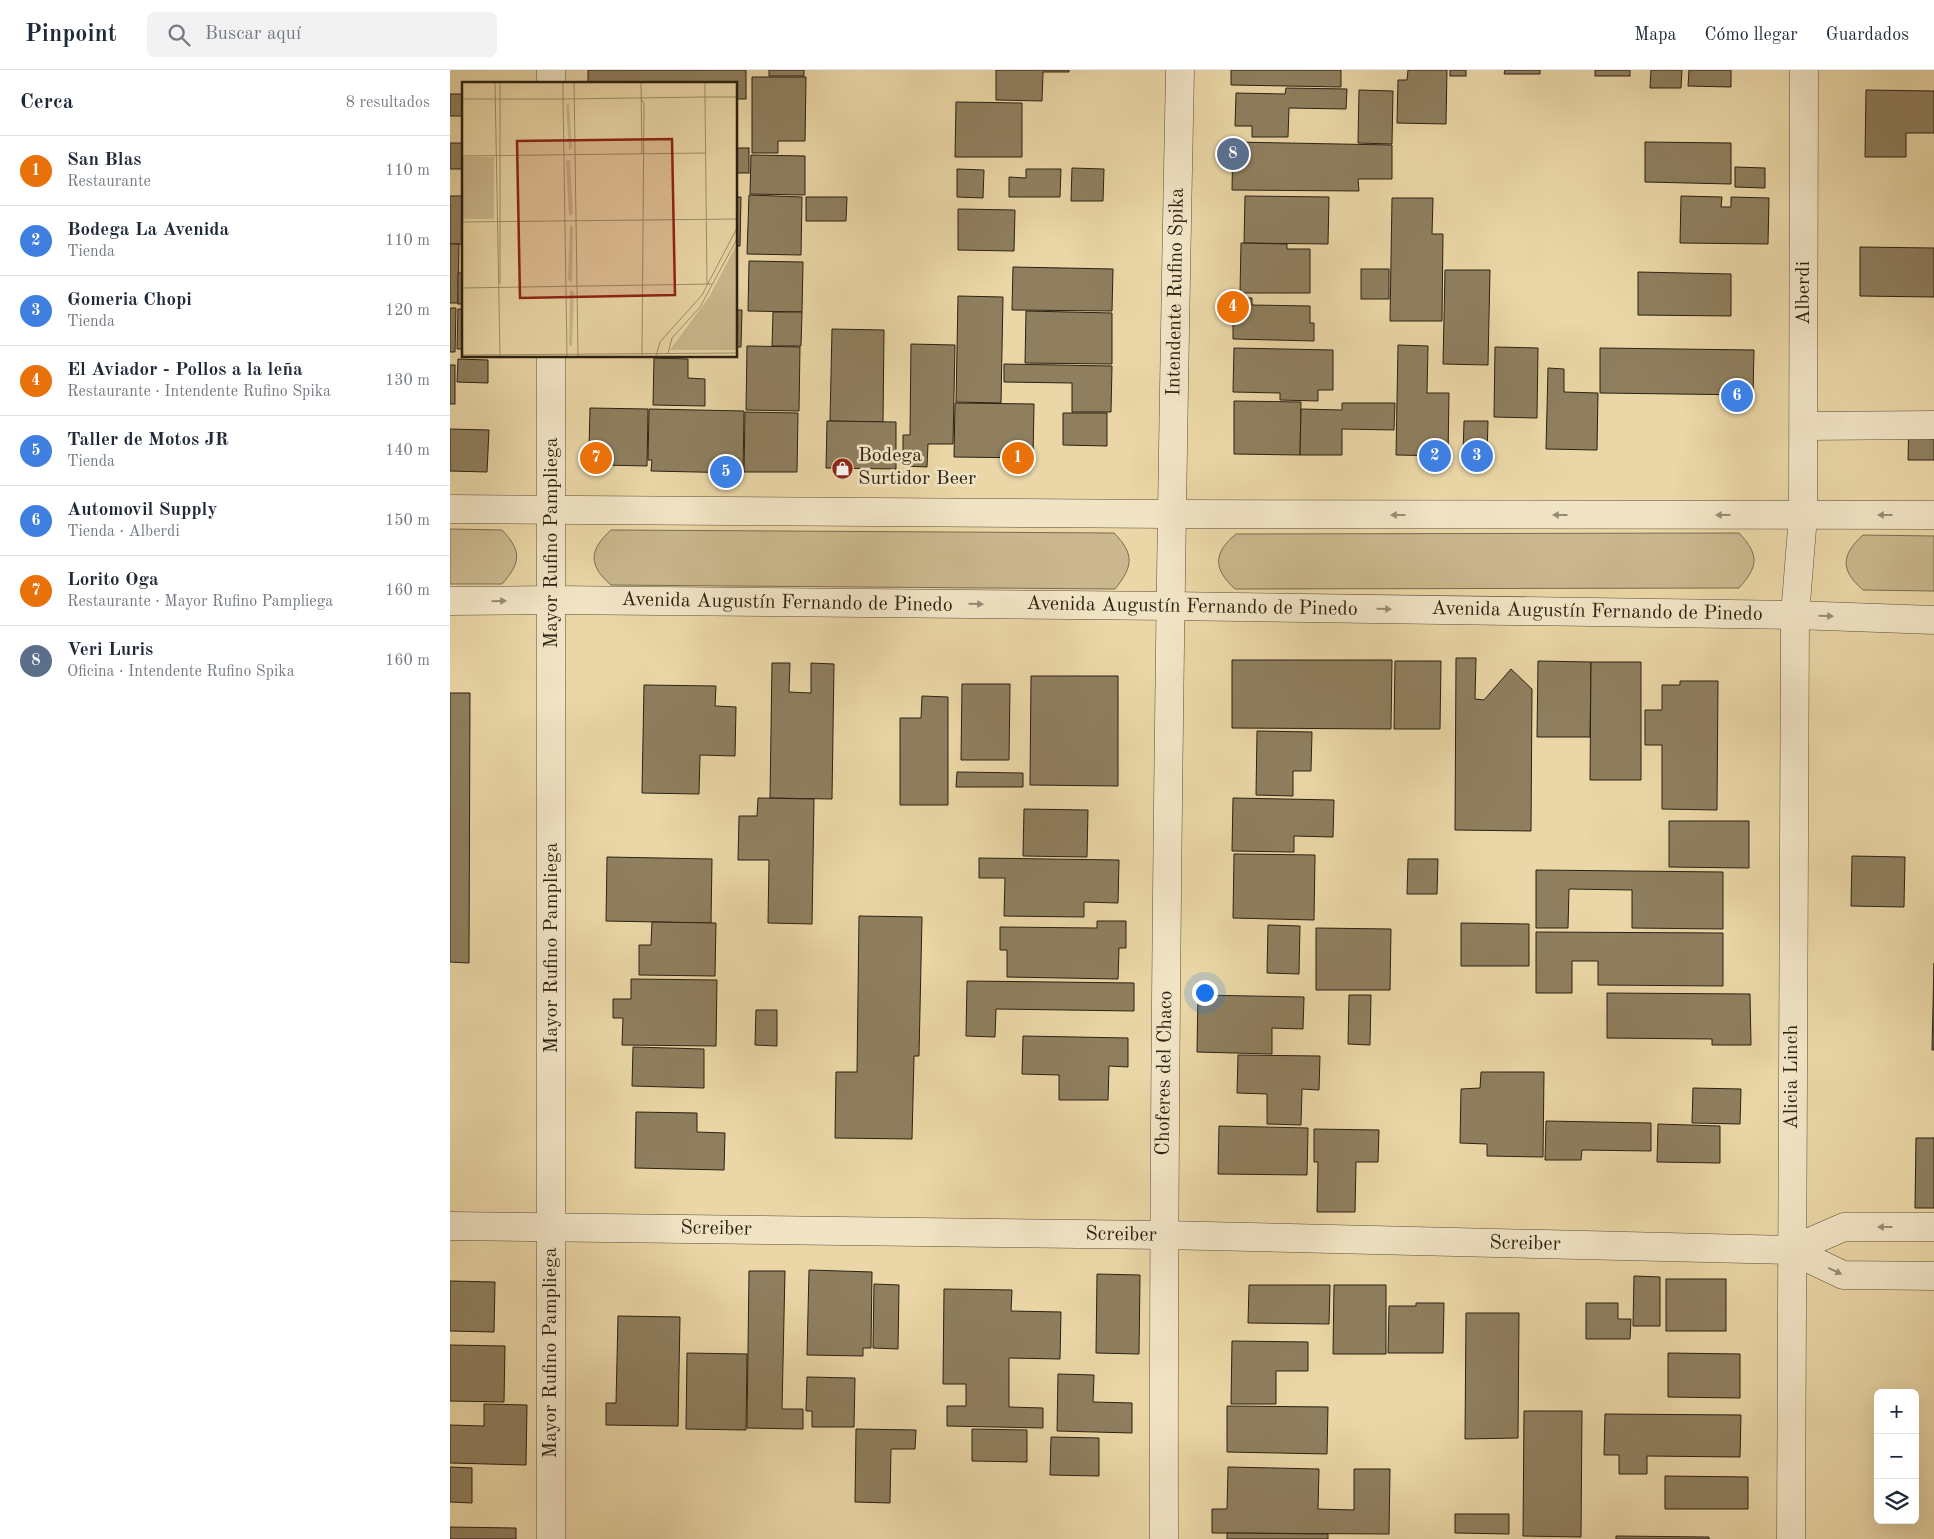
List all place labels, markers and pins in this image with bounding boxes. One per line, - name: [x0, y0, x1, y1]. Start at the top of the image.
- pin: 8: [1217, 135, 1249, 173]
- pin: 4: [1217, 288, 1249, 326]
- pin: 6: [1721, 377, 1753, 415]
- pin: 2: [1419, 437, 1451, 475]
- pin: 3: [1461, 437, 1493, 475]
- pin: 7: [580, 439, 612, 477]
- pin: 1: [1002, 439, 1034, 477]
- place label: Bodega Surtidor Beer: [858, 446, 976, 489]
- pin: 5: [710, 453, 742, 491]
- shop icon: Bodega Surtidor Beer: [830, 456, 854, 480]

